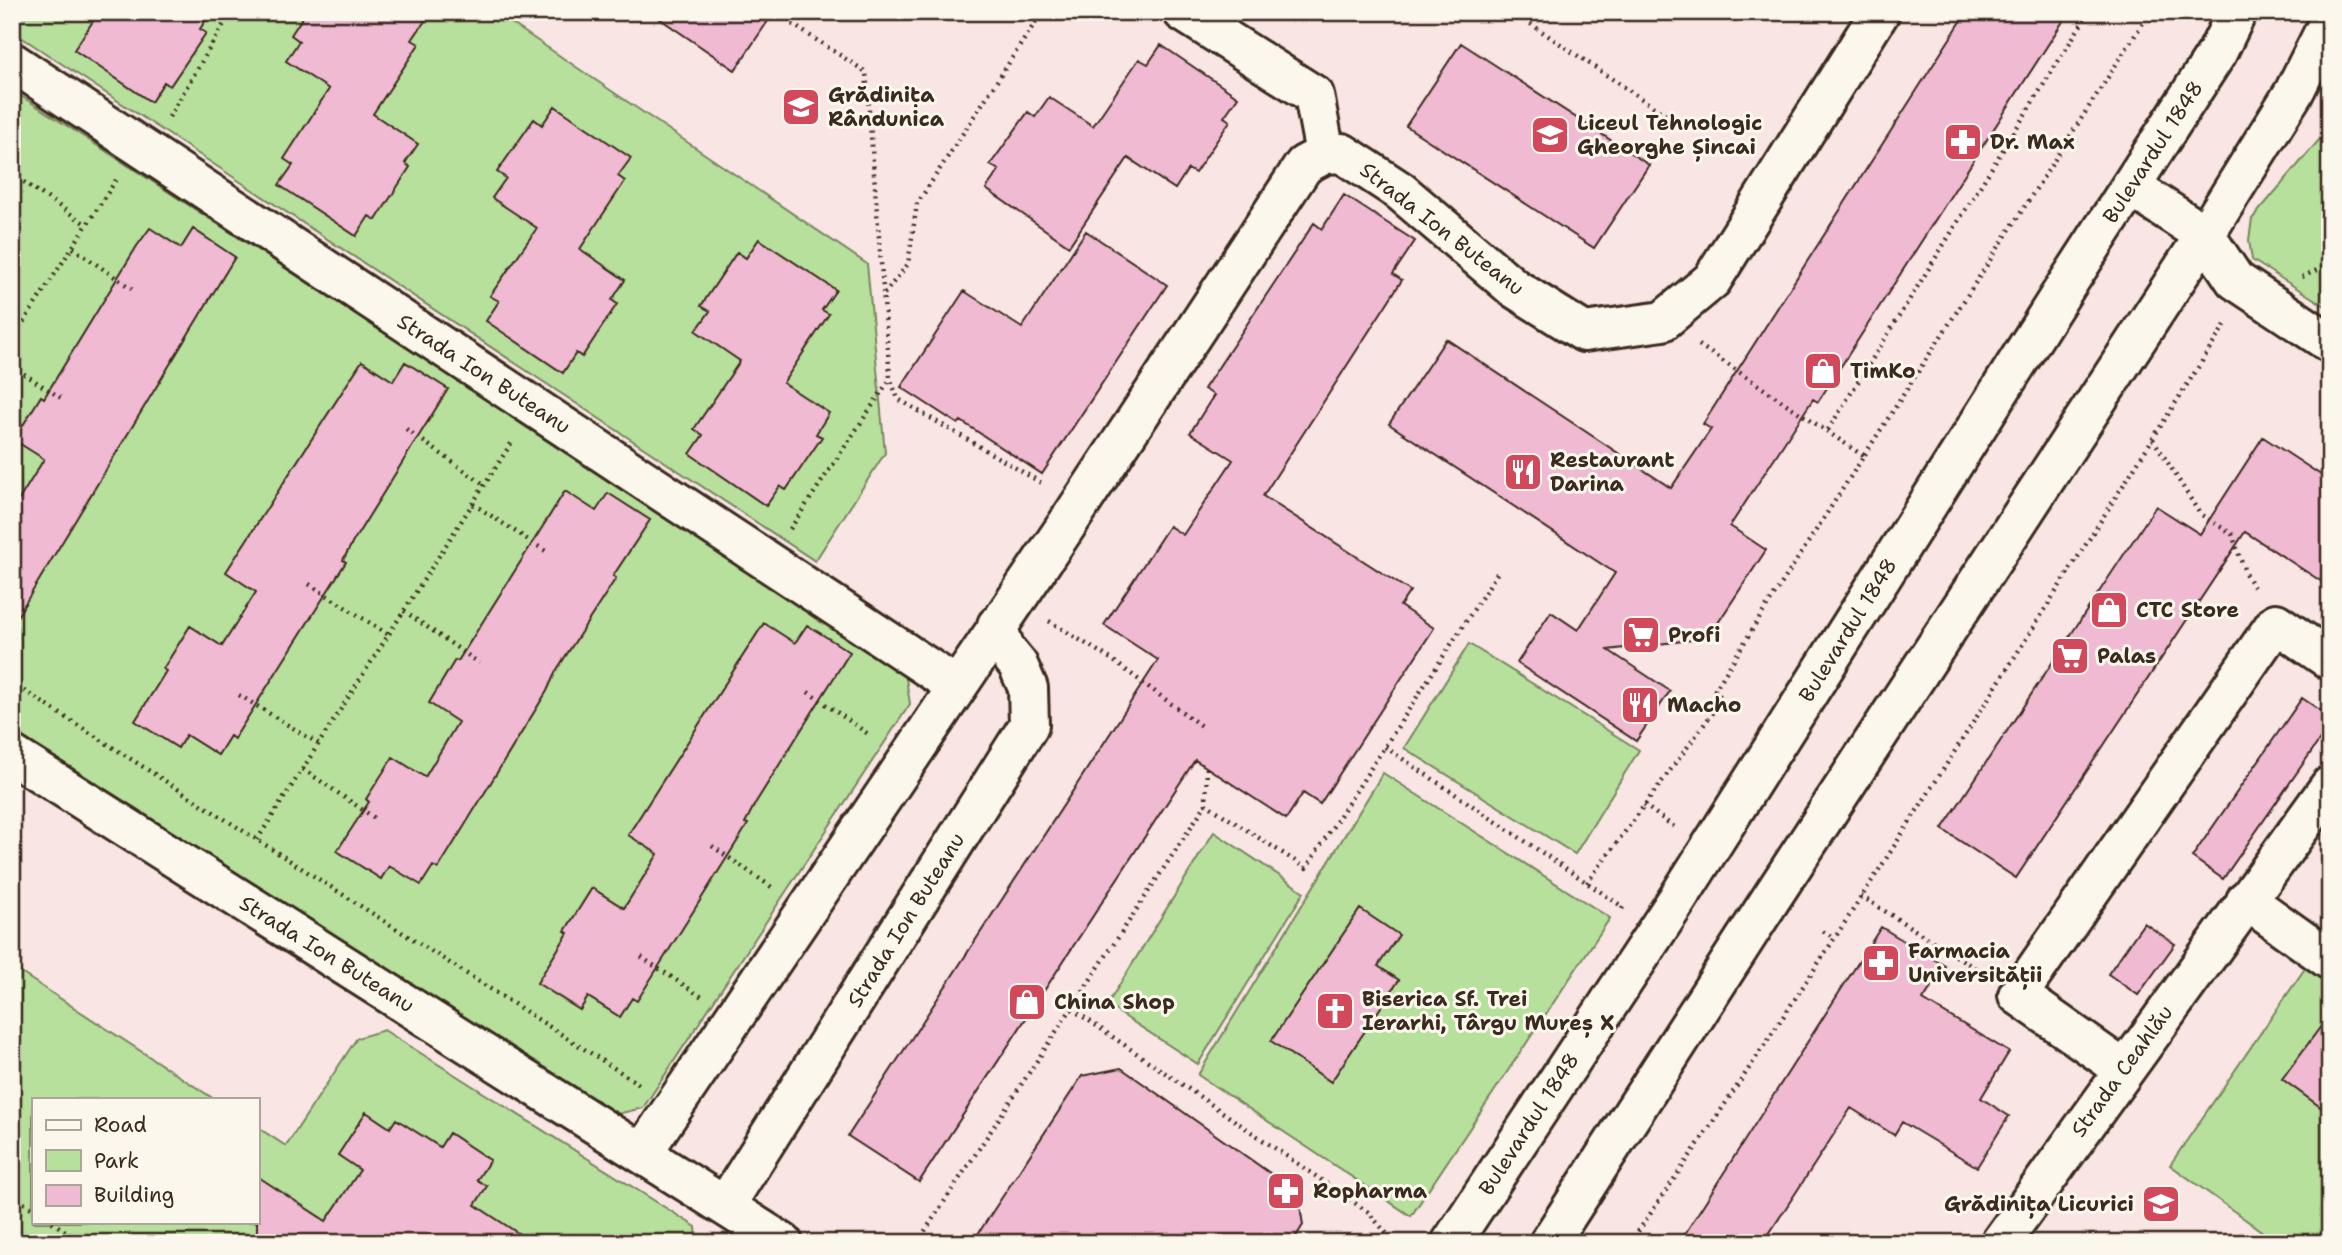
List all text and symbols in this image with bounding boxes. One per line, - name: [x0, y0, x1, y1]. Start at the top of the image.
- street label: Bulevardul 1848: [2096, 75, 2210, 229]
- place label: Grădinița Rândunica: [828, 81, 945, 133]
- school or university icon: Grădinița Rândunica: [780, 86, 822, 128]
- place label: Liceul Tehnologic Gheorghe Șincai: [1577, 109, 1762, 162]
- school or university icon: Liceul Tehnologic Gheorghe Șincai: [1529, 114, 1571, 156]
- pharmacy icon: Dr. Max: [1942, 121, 1984, 163]
- place label: Dr. Max: [1990, 128, 2075, 156]
- street label: Strada Ion Buteanu: [1354, 156, 1530, 302]
- street label: Strada Ion Buteanu: [392, 307, 576, 441]
- shop icon: TimKo: [1802, 350, 1844, 392]
- place label: TimKo: [1850, 357, 1916, 385]
- place label: Restaurant Darina: [1550, 446, 1674, 498]
- restaurant icon: Restaurant Darina: [1502, 451, 1544, 493]
- street label: Bulevardul 1848: [1792, 553, 1904, 707]
- shop icon: CTC Store: [2088, 589, 2130, 631]
- place label: CTC Store: [2136, 596, 2239, 624]
- supermarket icon: Profi: [1620, 614, 1662, 656]
- place label: Profi: [1668, 621, 1721, 649]
- supermarket icon: Palas: [2049, 635, 2091, 677]
- place label: Palas: [2097, 642, 2156, 670]
- restaurant icon: Macho: [1619, 684, 1661, 726]
- place label: Macho: [1667, 691, 1741, 719]
- street label: Strada Ion Buteanu: [841, 827, 971, 1013]
- street label: Strada Ion Buteanu: [234, 889, 420, 1019]
- place label: Farmacia Universității: [1908, 937, 2042, 990]
- pharmacy icon: Farmacia Universității: [1860, 942, 1902, 984]
- shop icon: China Shop: [1006, 981, 1048, 1023]
- place label: Biserica Sf. Trei Ierarhi, Târgu Mureș X: [1362, 985, 1614, 1038]
- place label: China Shop: [1054, 988, 1175, 1016]
- church icon: Biserica Sf. Trei Ierarhi, Târgu Mureș X: [1314, 990, 1356, 1032]
- street label: Strada Ceahlău: [2065, 999, 2179, 1143]
- street label: Bulevardul 1848: [1472, 1047, 1586, 1201]
- legend: [32, 1098, 259, 1224]
- text: Road: [94, 1111, 147, 1139]
- text: Park: [94, 1147, 139, 1175]
- pharmacy icon: Ropharma: [1265, 1170, 1307, 1212]
- place label: Ropharma: [1313, 1177, 1428, 1205]
- text: Building: [94, 1181, 174, 1209]
- school or university icon: Grădinița Licurici: [2140, 1183, 2182, 1225]
- place label: Grădinița Licurici: [1944, 1190, 2134, 1219]

